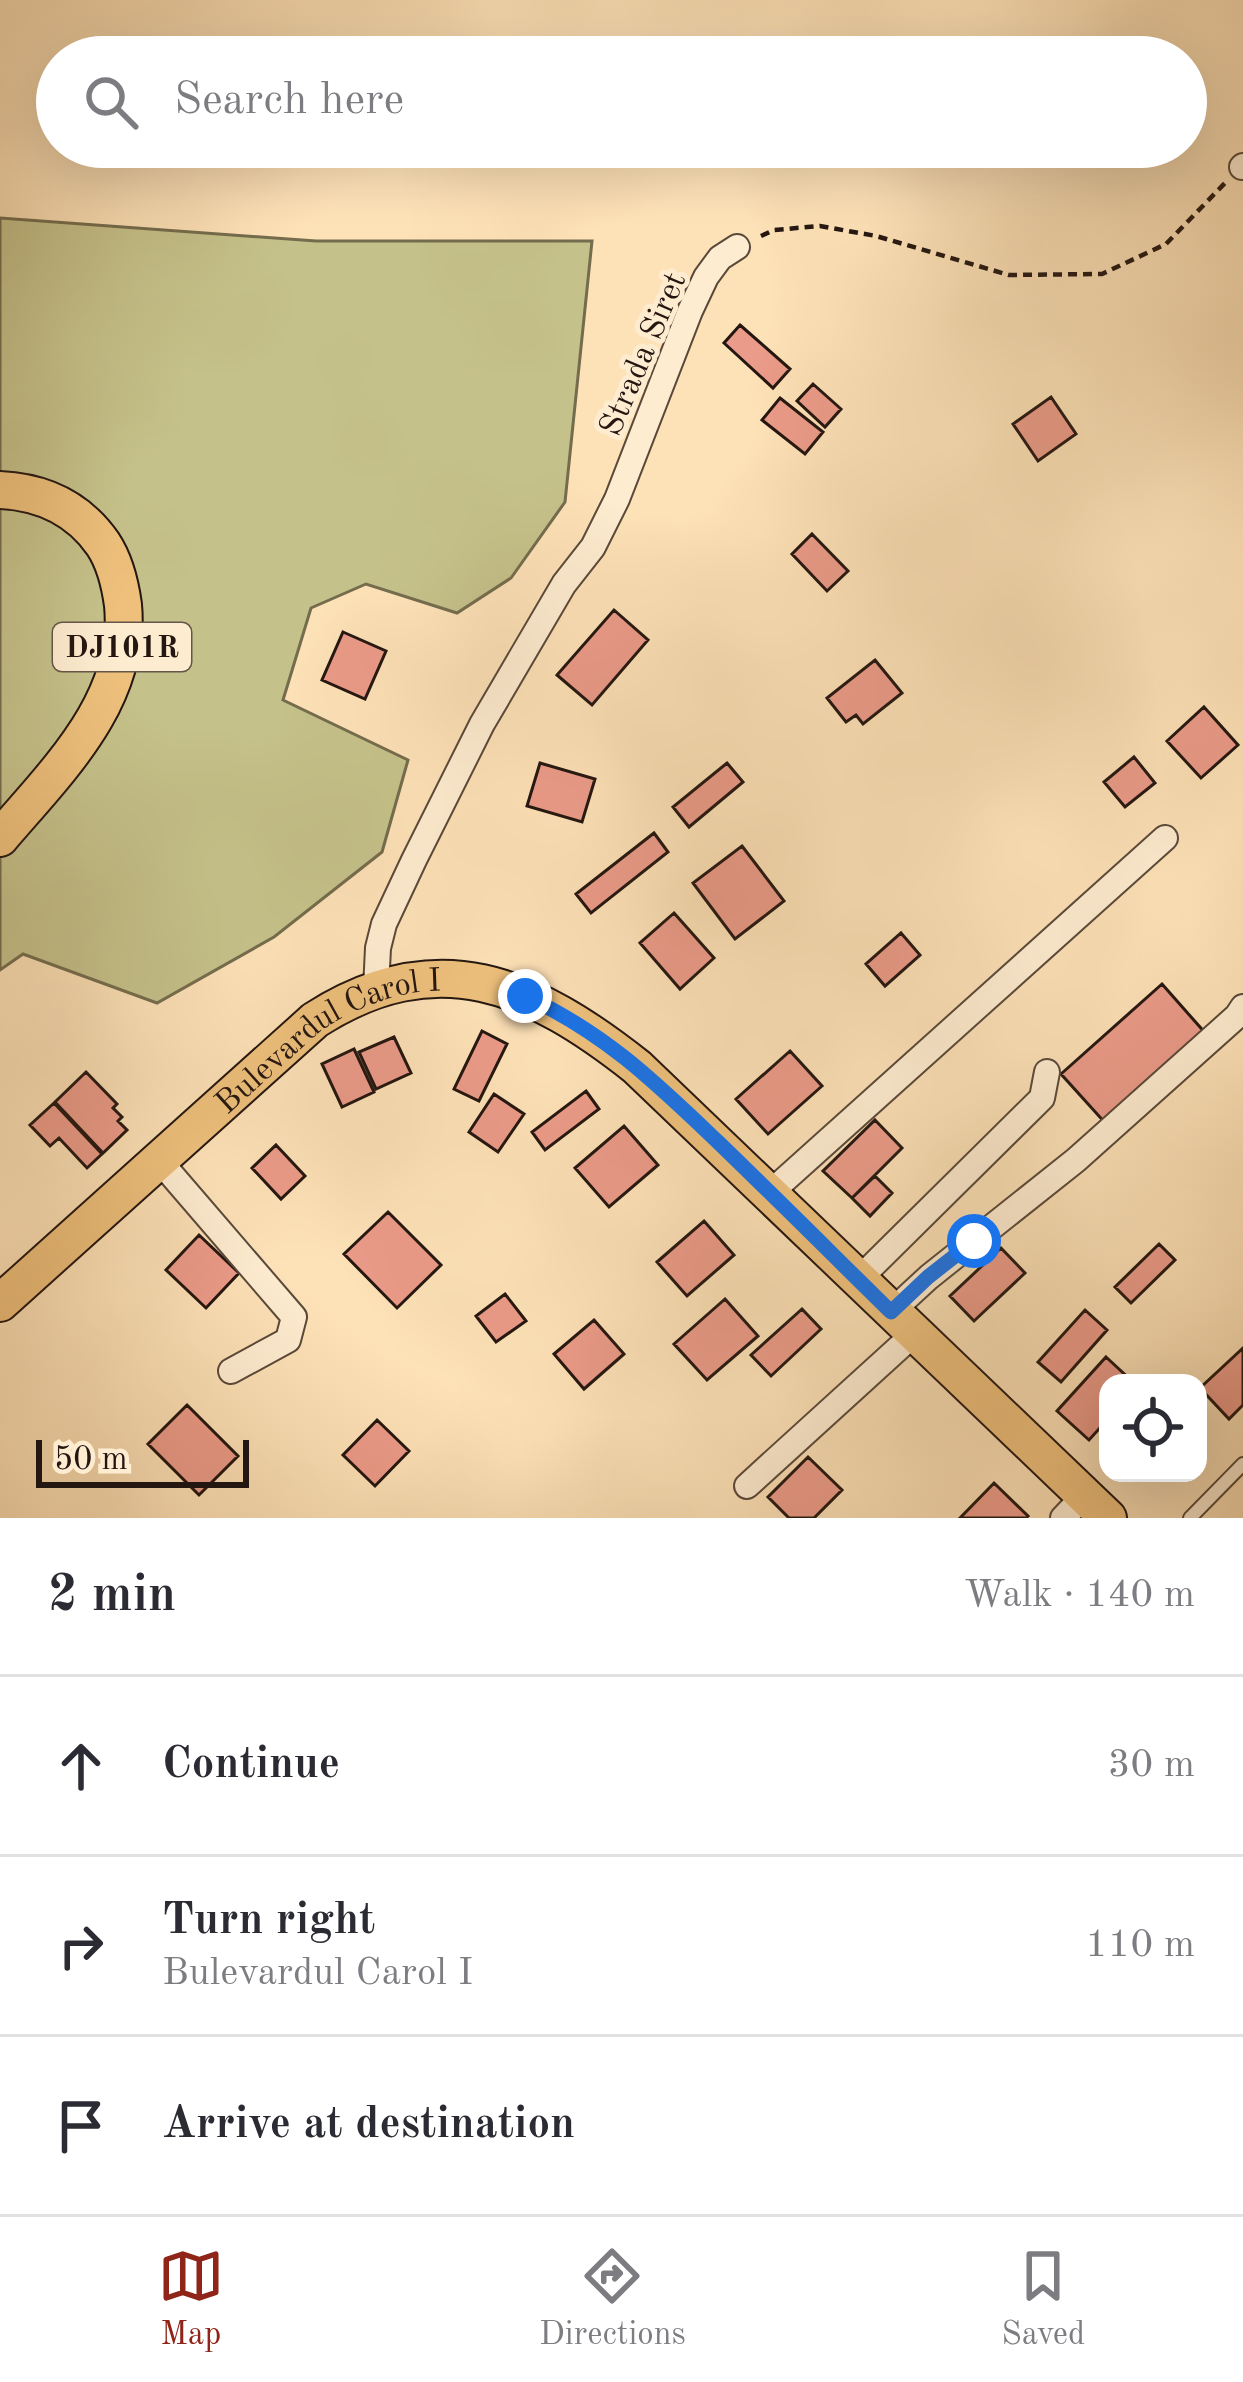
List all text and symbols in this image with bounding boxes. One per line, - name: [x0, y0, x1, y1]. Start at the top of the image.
- search box: [36, 36, 1207, 168]
- icon: search: [78, 69, 144, 135]
- text: Search here: [174, 79, 404, 124]
- street label: Strada Siret: [595, 268, 693, 441]
- road number: DJ101R: [53, 623, 191, 671]
- street label: Bulevardul Carol I: [210, 966, 442, 1121]
- route end: [498, 969, 552, 1023]
- route start: [947, 1214, 1001, 1268]
- map controls: [1099, 1374, 1207, 1482]
- button: locate: [1099, 1374, 1207, 1482]
- scale bar: [36, 1434, 249, 1487]
- text: 50 m: [54, 1444, 128, 1477]
- text: 2 min: [48, 1571, 176, 1622]
- text: Walk · 140 m: [964, 1576, 1195, 1615]
- icon: ahead: [48, 1733, 114, 1799]
- text: Continue: [162, 1743, 340, 1788]
- text: 30 m: [1108, 1746, 1195, 1785]
- text: Turn right: [162, 1899, 375, 1944]
- icon: right: [48, 1913, 114, 1979]
- text: 110 m: [1085, 1926, 1195, 1965]
- text: Bulevardul Carol I: [162, 1954, 473, 1993]
- icon: arrive: [48, 2093, 114, 2159]
- text: Arrive at destination: [162, 2103, 575, 2148]
- tab: Map: [158, 2243, 224, 2356]
- tab: Directions: [539, 2243, 686, 2356]
- tab: Saved: [1001, 2243, 1085, 2356]

